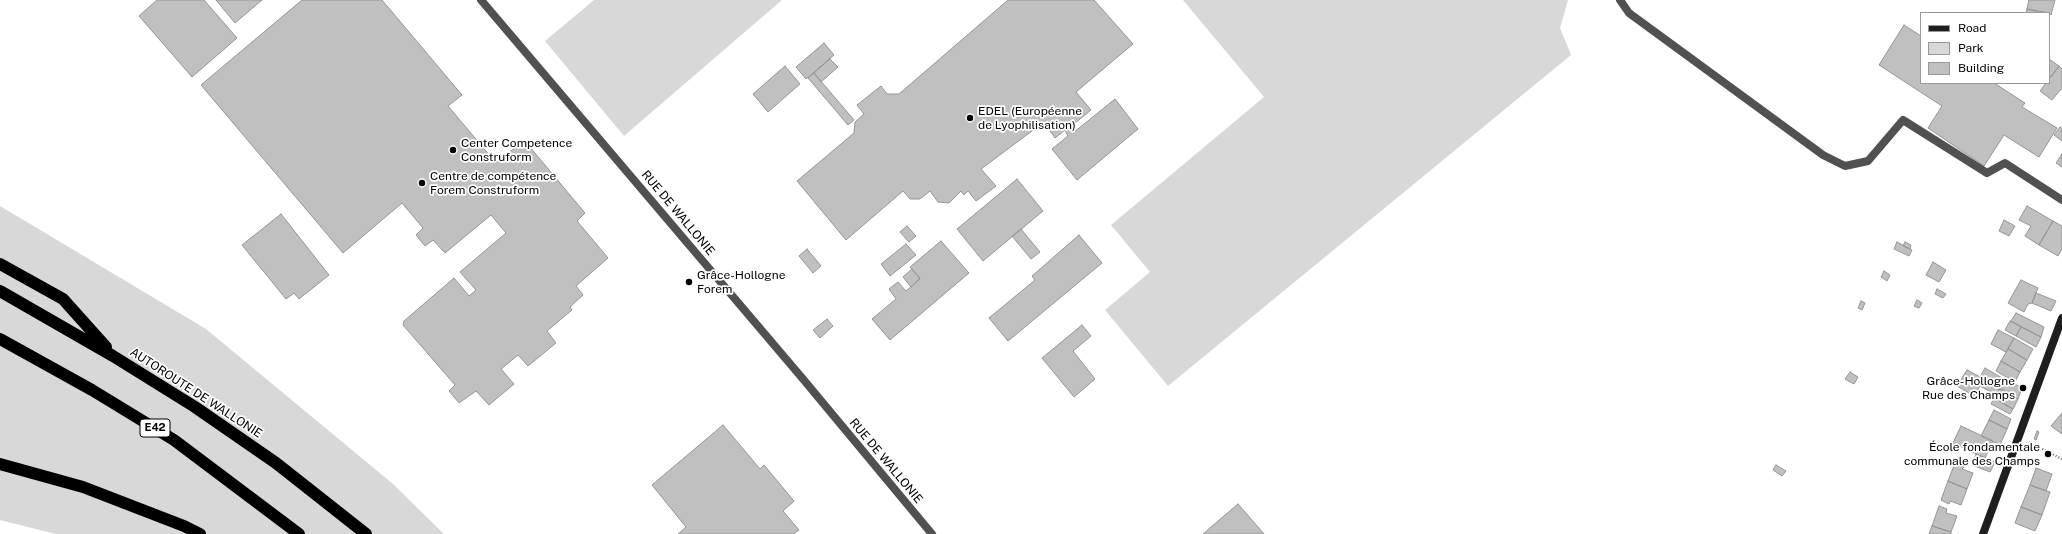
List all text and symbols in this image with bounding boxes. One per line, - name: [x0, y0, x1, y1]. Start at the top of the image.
- legend: [1920, 12, 2050, 84]
- text: Road: [1958, 21, 1986, 35]
- text: Park: [1958, 41, 1984, 55]
- text: Building: [1958, 61, 2004, 75]
- place label: EDEL (Européenne de Lyophilisation): [978, 104, 1082, 132]
- marker: EDEL (Européenne de Lyophilisation): [965, 113, 975, 123]
- place label: Center Competence Construform: [461, 136, 572, 164]
- marker: Center Competence Construform: [448, 145, 458, 155]
- street label: RUE DE WALLONIE: [638, 168, 718, 258]
- place label: Centre de compétence Forem Construform: [430, 169, 556, 197]
- marker: Centre de compétence Forem Construform: [417, 178, 427, 188]
- place label: Grâce-Hollogne Forem: [697, 268, 785, 296]
- marker: Grâce-Hollogne Forem: [684, 277, 694, 287]
- street label: AUTOROUTE DE WALLONIE: [127, 345, 265, 441]
- place label: Grâce-Hollogne Rue des Champs: [1922, 374, 2015, 402]
- marker: Grâce-Hollogne Rue des Champs: [2018, 383, 2028, 393]
- street label: RUE DE WALLONIE: [846, 416, 926, 506]
- road number: E42: [140, 419, 170, 437]
- place label: École fondamentale communale des Champs: [1904, 440, 2040, 468]
- marker: École fondamentale communale des Champs: [2043, 449, 2053, 459]

